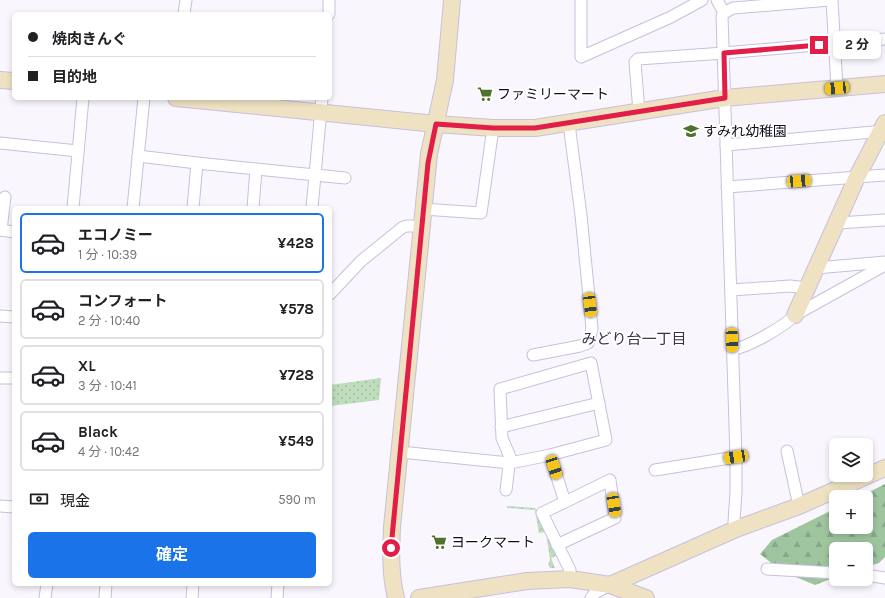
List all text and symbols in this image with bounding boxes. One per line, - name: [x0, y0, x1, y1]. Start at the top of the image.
- text: 焼肉きんぐ: [52, 30, 127, 48]
- callout: 2 分: [833, 31, 881, 59]
- route end: [810, 36, 828, 54]
- text: 2 分: [845, 37, 869, 52]
- text: 目的地: [52, 68, 97, 86]
- car: [825, 81, 849, 95]
- supermarket icon: ファミリーマート: [476, 85, 494, 103]
- place label: ファミリーマート: [497, 86, 609, 103]
- school or university icon: すみれ幼稚園: [682, 122, 700, 140]
- place label: すみれ幼稚園: [703, 123, 787, 140]
- car: [787, 174, 811, 188]
- icon: car: [30, 225, 66, 261]
- text: エコノミー: [78, 226, 153, 244]
- text: ¥428: [278, 234, 314, 252]
- text: 1 分 · 10:39: [78, 247, 137, 262]
- icon: car: [30, 291, 66, 327]
- text: コンフォート: [78, 292, 168, 310]
- car: [583, 292, 597, 318]
- text: ¥578: [279, 300, 314, 318]
- text: 2 分 · 10:40: [78, 313, 140, 328]
- car: [726, 328, 738, 352]
- district label: みどり台一丁目: [581, 330, 687, 348]
- icon: car: [30, 357, 66, 393]
- text: XL: [78, 357, 96, 375]
- text: ¥728: [279, 366, 314, 384]
- text: 3 分 · 10:41: [78, 378, 137, 393]
- icon: car: [30, 423, 66, 459]
- text: Black: [78, 423, 118, 441]
- text: ¥549: [278, 432, 314, 450]
- map controls: [829, 438, 873, 586]
- button: layers: [829, 438, 873, 482]
- text: 4 分 · 10:42: [78, 444, 140, 459]
- car: [723, 449, 749, 465]
- car: [545, 454, 563, 480]
- icon: cash: [28, 488, 50, 510]
- button: +: [829, 490, 873, 534]
- text: 現金: [60, 492, 90, 510]
- text: 590 m: [278, 492, 316, 507]
- car: [606, 492, 622, 518]
- button: 確定: [28, 532, 316, 578]
- supermarket icon: ヨークマート: [430, 533, 448, 551]
- place label: ヨークマート: [451, 534, 535, 551]
- route start: [382, 539, 400, 557]
- button: −: [829, 542, 873, 586]

